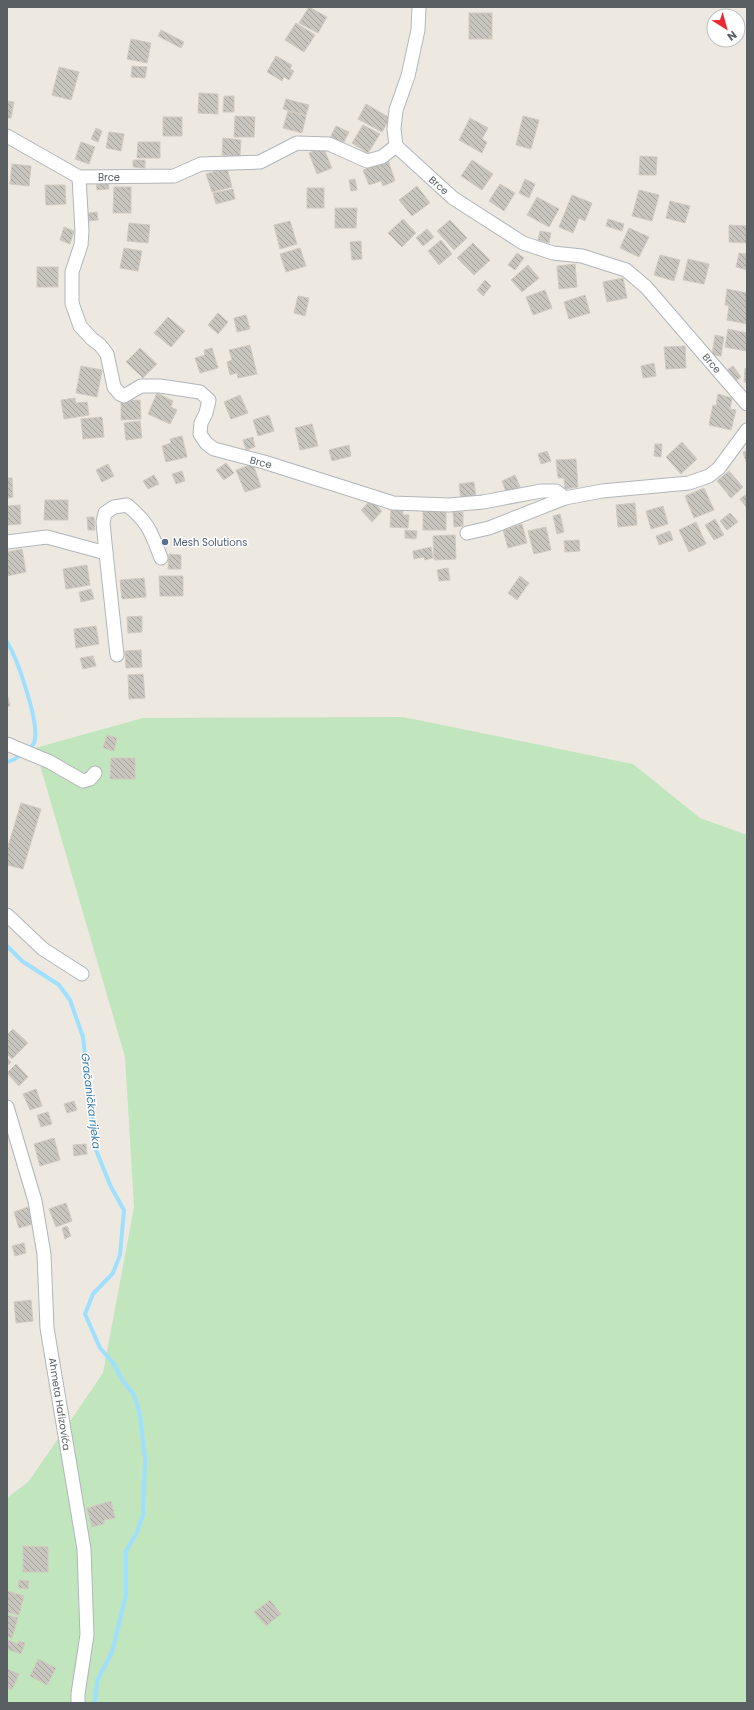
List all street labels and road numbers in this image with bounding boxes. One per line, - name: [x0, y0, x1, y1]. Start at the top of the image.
- street label: Brce: [98, 170, 120, 185]
- street label: Brce: [425, 172, 452, 198]
- street label: Brce: [699, 350, 725, 377]
- street label: Brce: [248, 452, 274, 473]
- street label: Ahmeta Hafizovića: [45, 1356, 74, 1452]

